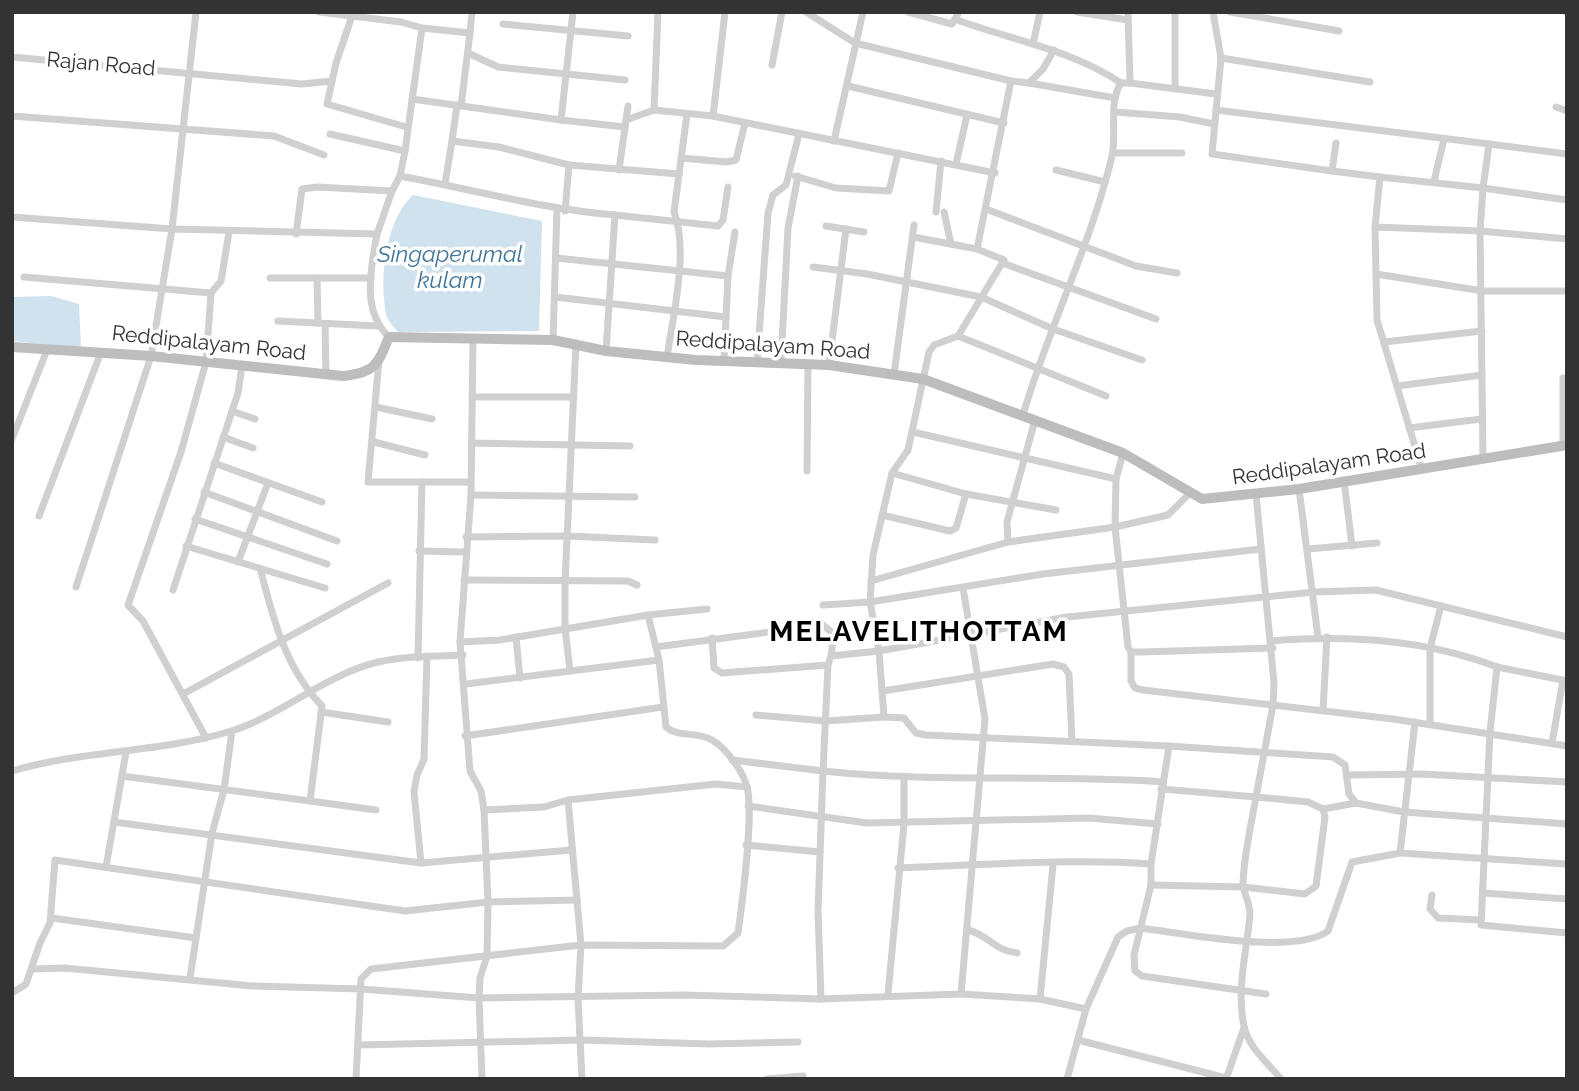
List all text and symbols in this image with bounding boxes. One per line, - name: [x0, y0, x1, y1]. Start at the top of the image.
- street label: Rajan Road: [46, 46, 156, 81]
- water label: Singaperumal kulam: [376, 240, 523, 293]
- street label: Reddipalayam Road: [111, 320, 307, 365]
- street label: Reddipalayam Road: [675, 325, 871, 364]
- street label: Reddipalayam Road: [1231, 438, 1427, 489]
- district label: MELAVELITHOTTAM: [769, 615, 1069, 648]

